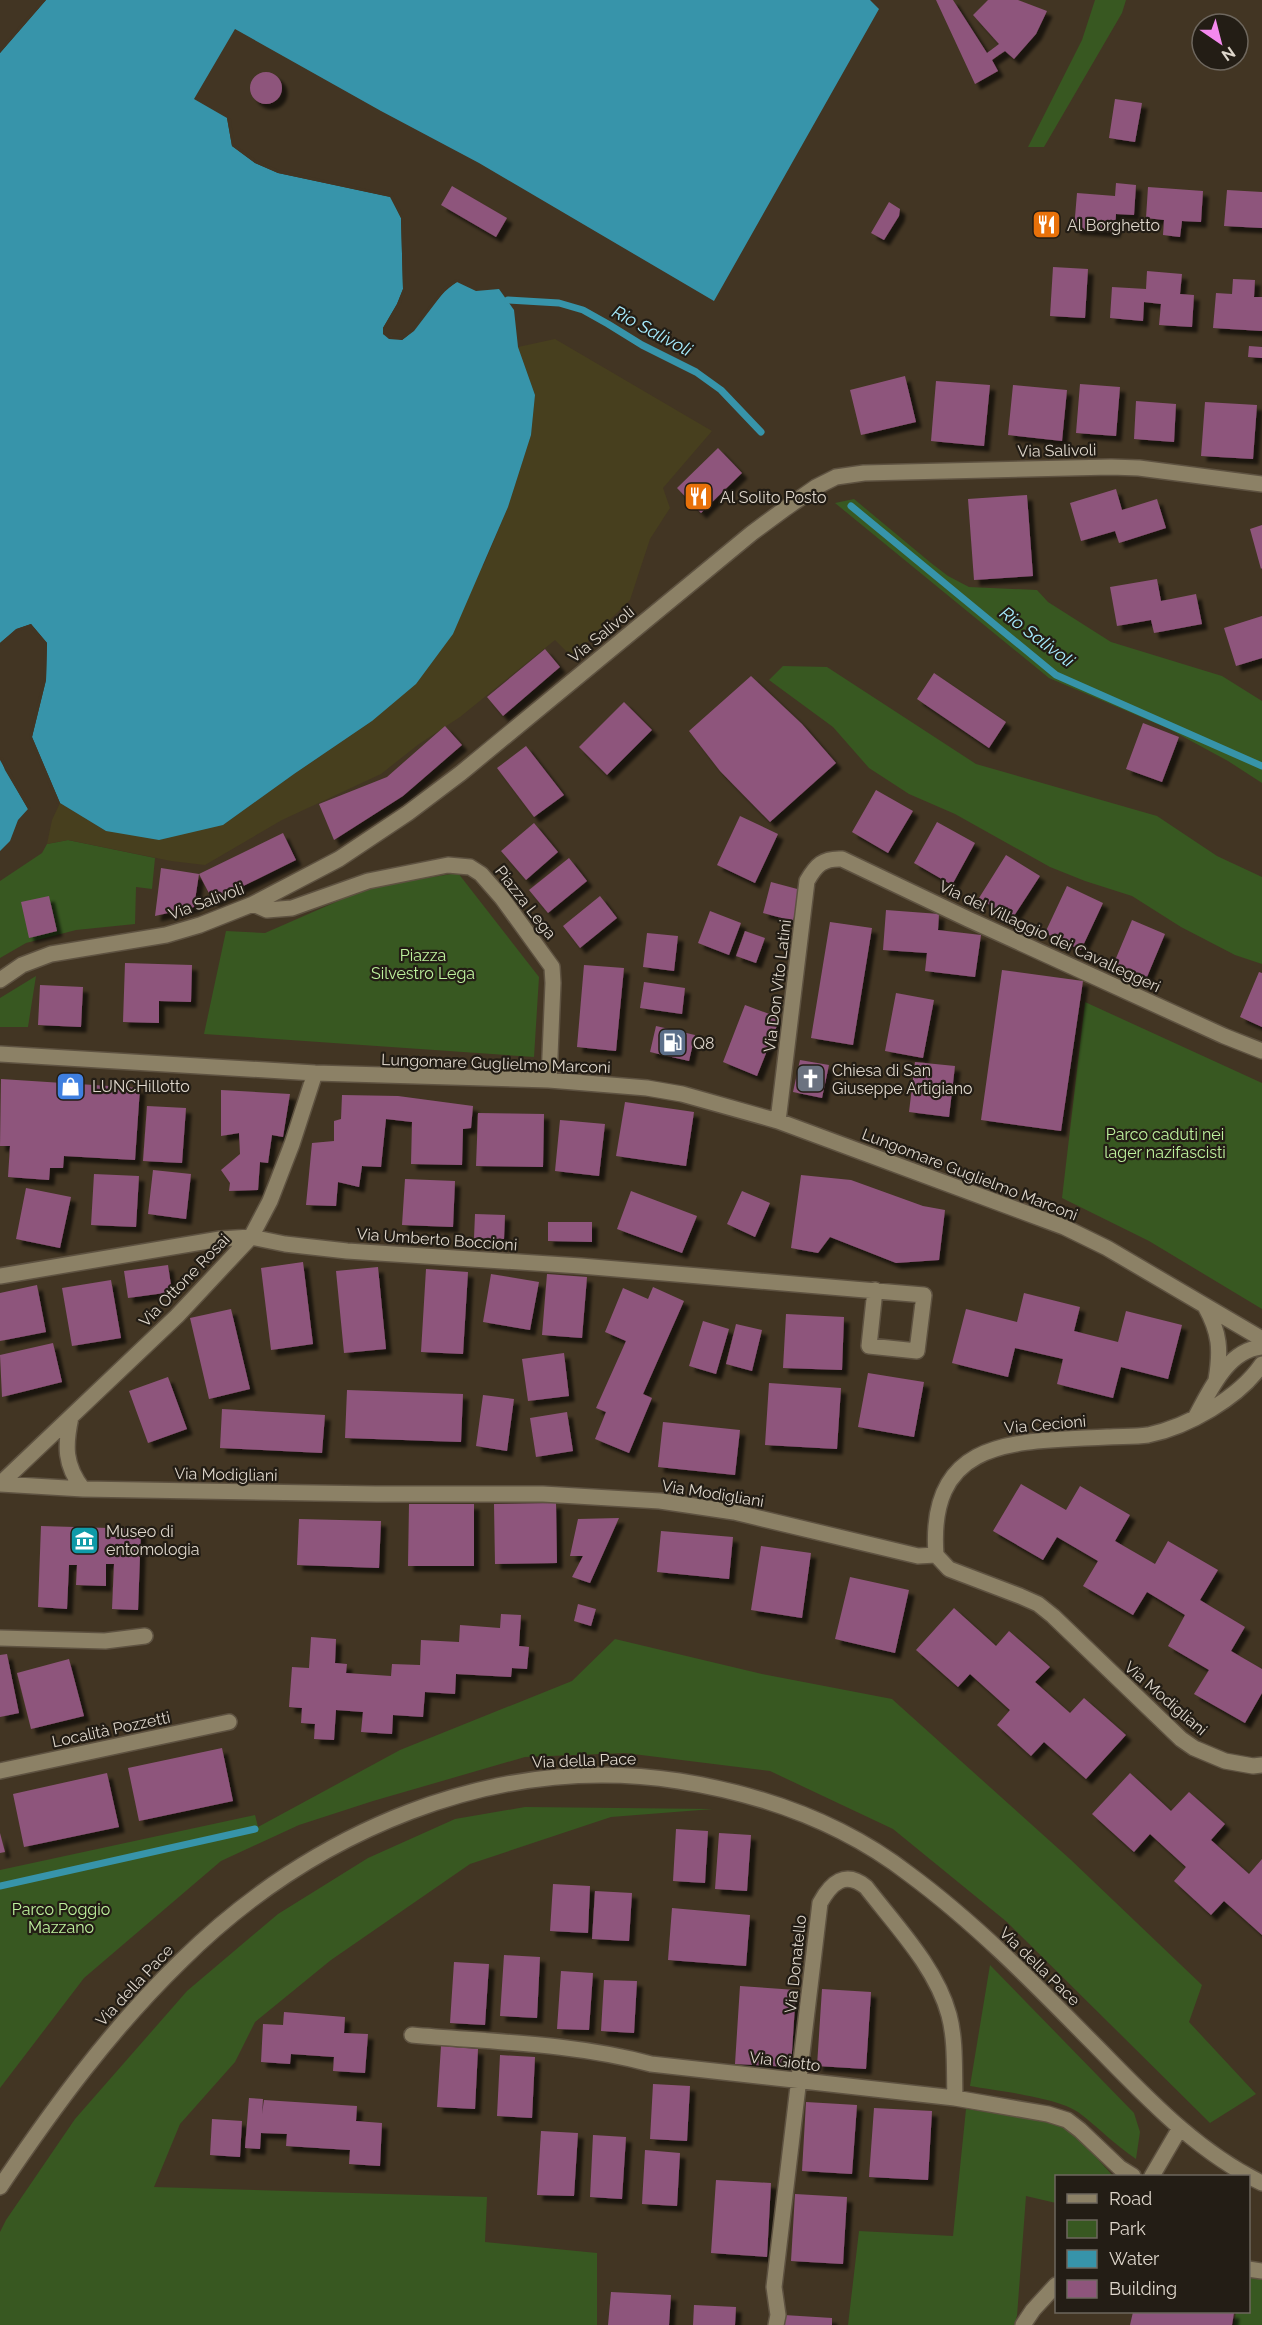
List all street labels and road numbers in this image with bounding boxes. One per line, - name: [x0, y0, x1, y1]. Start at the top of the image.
- street label: Via Salivoli: [1017, 440, 1097, 461]
- street label: Via Salivoli: [565, 602, 638, 667]
- street label: Piazza Lega: [491, 862, 560, 943]
- street label: Via del Villaggio dei Cavalleggeri: [936, 877, 1164, 996]
- street label: Via Salivoli: [166, 879, 247, 924]
- street label: Via Don Vito Latini: [760, 919, 795, 1054]
- street label: Lungomare Guglielmo Marconi: [381, 1050, 611, 1077]
- street label: Lungomare Guglielmo Marconi: [859, 1124, 1080, 1224]
- street label: Via Umberto Boccioni: [356, 1224, 518, 1255]
- street label: Via Ottone Rosai: [135, 1230, 233, 1331]
- street label: Via Cecioni: [1003, 1411, 1087, 1438]
- street label: Via Modigliani: [174, 1464, 278, 1485]
- street label: Via Modigliani: [660, 1476, 765, 1511]
- street label: Via Modigliani: [1120, 1657, 1211, 1739]
- street label: Località Pozzetti: [50, 1708, 172, 1751]
- street label: Via della Pace: [531, 1749, 637, 1772]
- street label: Via Donatello: [781, 1914, 810, 2014]
- street label: Via della Pace: [995, 1923, 1084, 2010]
- street label: Via della Pace: [92, 1941, 177, 2030]
- street label: Via Giotto: [748, 2048, 822, 2075]

